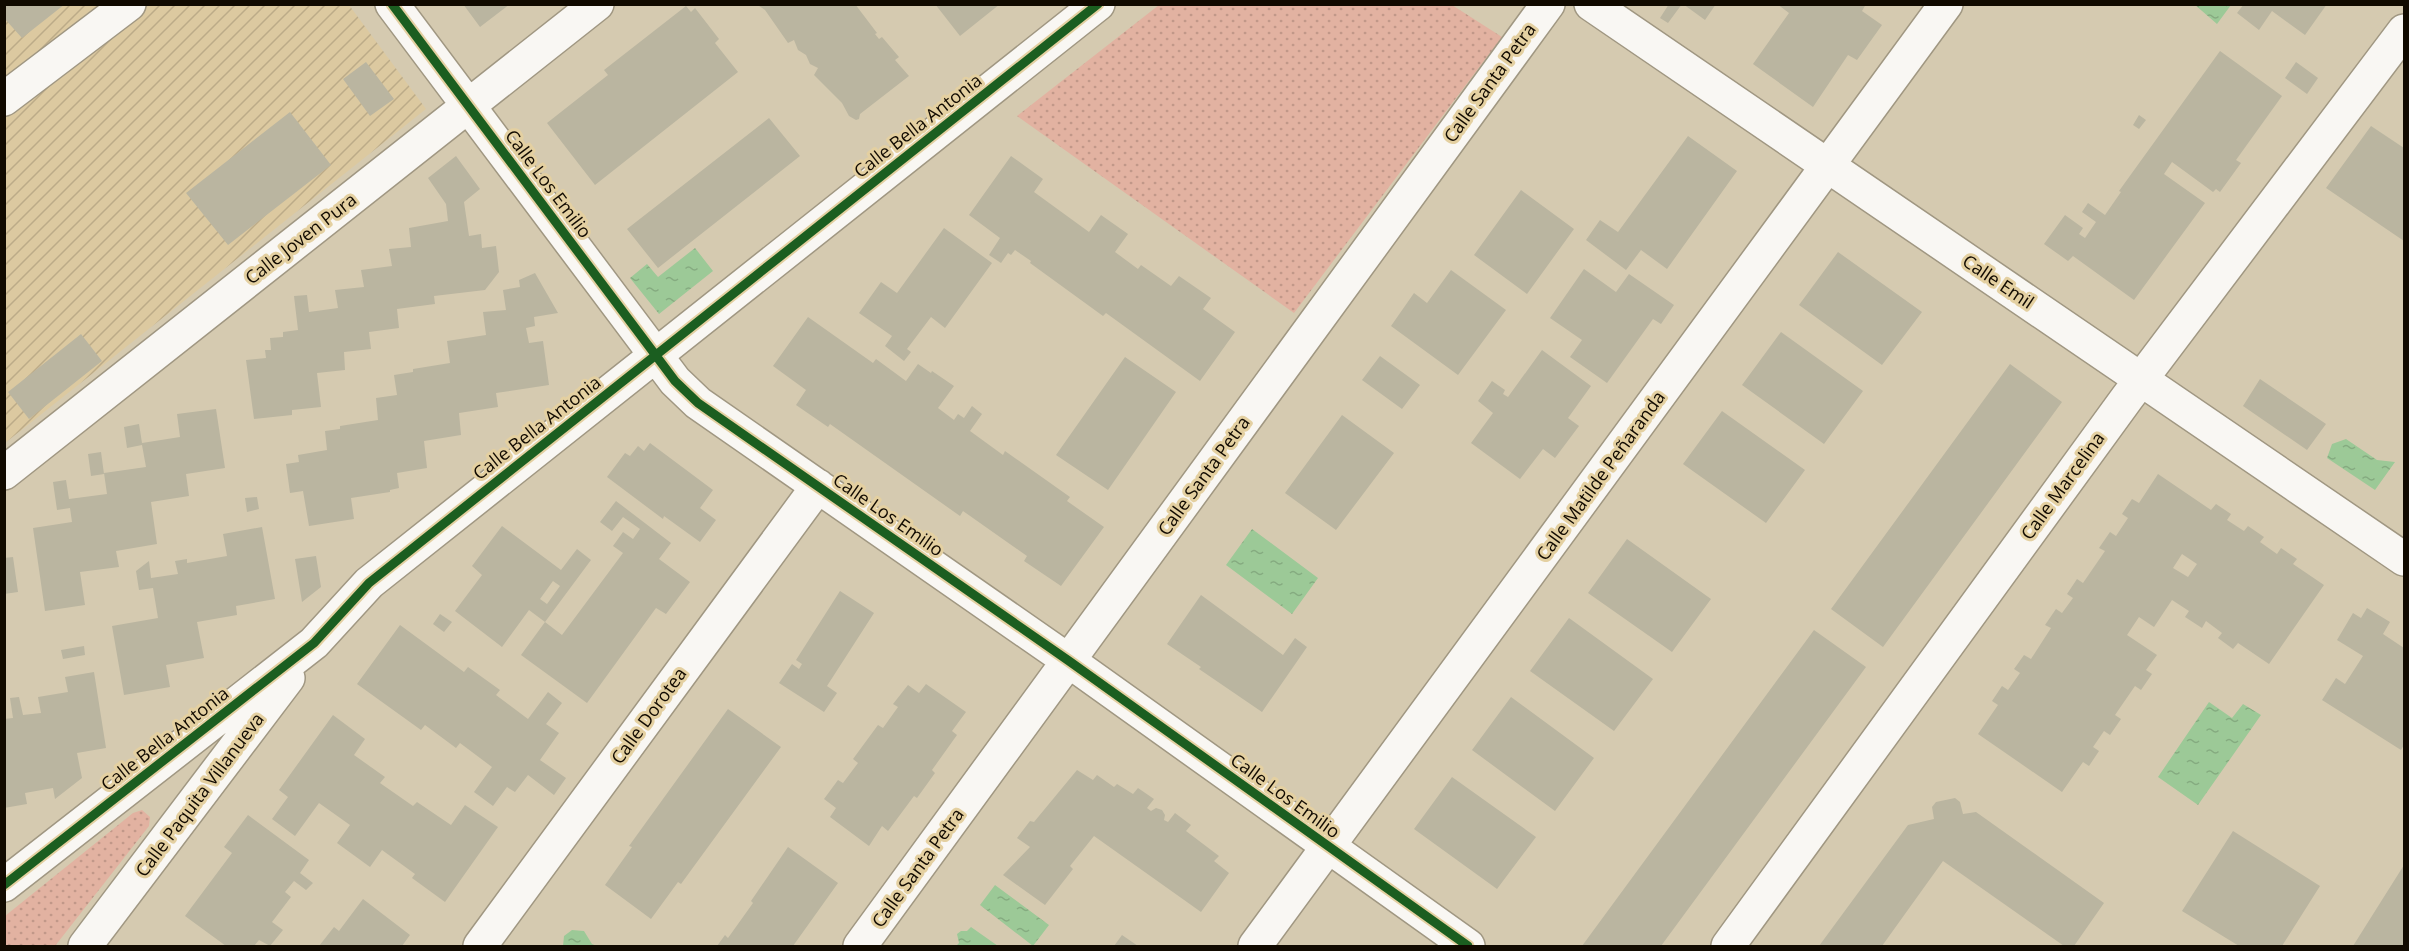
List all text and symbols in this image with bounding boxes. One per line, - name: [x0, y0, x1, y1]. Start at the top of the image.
- street label: Calle Santa Petra: [1438, 18, 1541, 147]
- street label: Calle Bella Antonia: [849, 68, 986, 183]
- street label: Calle Los Emilio: [500, 124, 597, 242]
- street label: Calle Joven Pura: [240, 187, 361, 289]
- street label: Calle Emil: [1958, 249, 2039, 314]
- street label: Calle Bella Antonia: [468, 370, 605, 485]
- street label: Calle Matilde Peñaranda: [1531, 386, 1670, 565]
- street label: Calle Santa Petra: [1152, 411, 1255, 540]
- street label: Calle Marcelina: [2015, 427, 2109, 544]
- street label: Calle Los Emilio: [829, 467, 949, 561]
- street label: Calle Dorotea: [605, 662, 691, 769]
- street label: Calle Bella Antonia: [96, 681, 233, 796]
- street label: Calle Paquita Villanueva: [130, 708, 269, 881]
- street label: Calle Los Emilio: [1226, 747, 1345, 843]
- street label: Calle Santa Petra: [866, 803, 969, 932]

